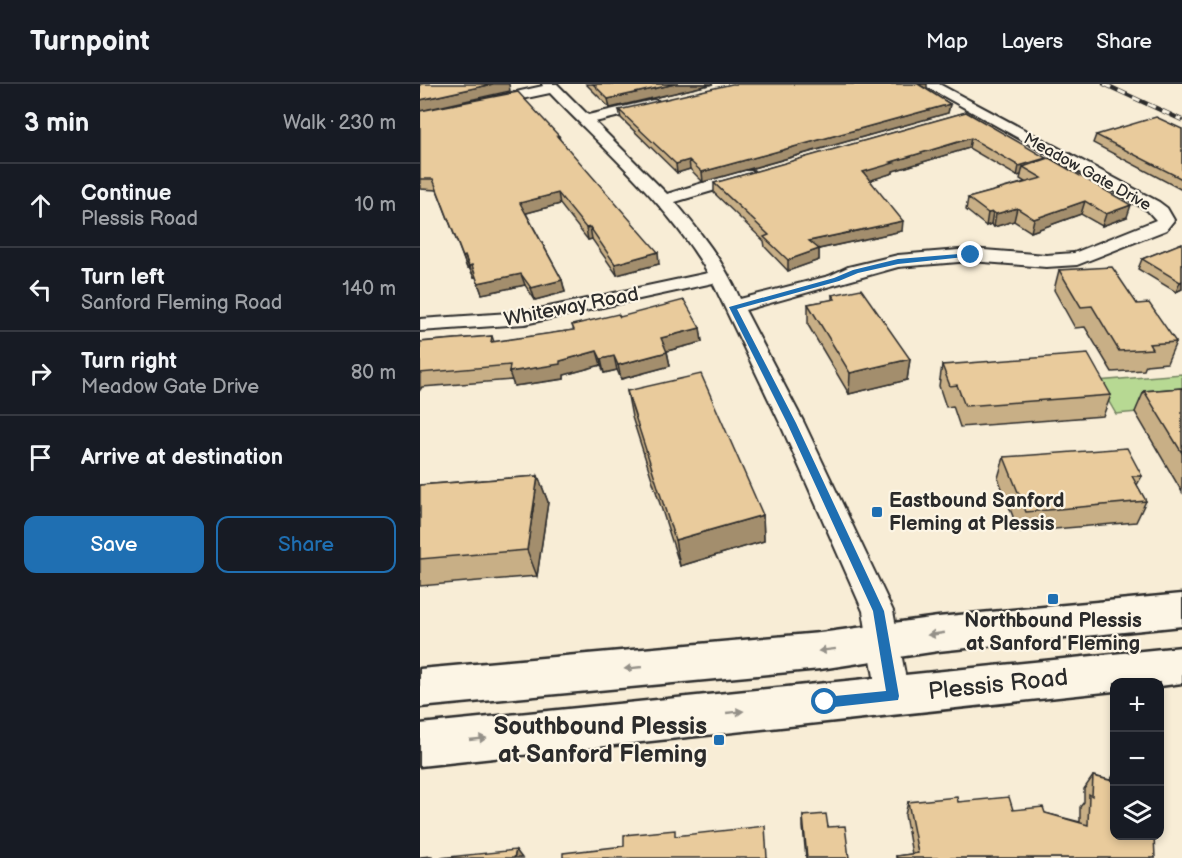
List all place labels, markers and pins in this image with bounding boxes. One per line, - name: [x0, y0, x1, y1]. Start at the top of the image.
- place label: Eastbound Sanford Fleming at Plessis: [889, 489, 1064, 536]
- marker: Eastbound Sanford Fleming at Plessis: [870, 505, 884, 519]
- marker: Northbound Plessis at Sanford Fleming: [1046, 592, 1060, 606]
- place label: Northbound Plessis at Sanford Fleming: [964, 609, 1142, 656]
- place label: Southbound Plessis at Sanford Fleming: [494, 712, 707, 769]
- marker: Southbound Plessis at Sanford Fleming: [712, 733, 726, 747]

